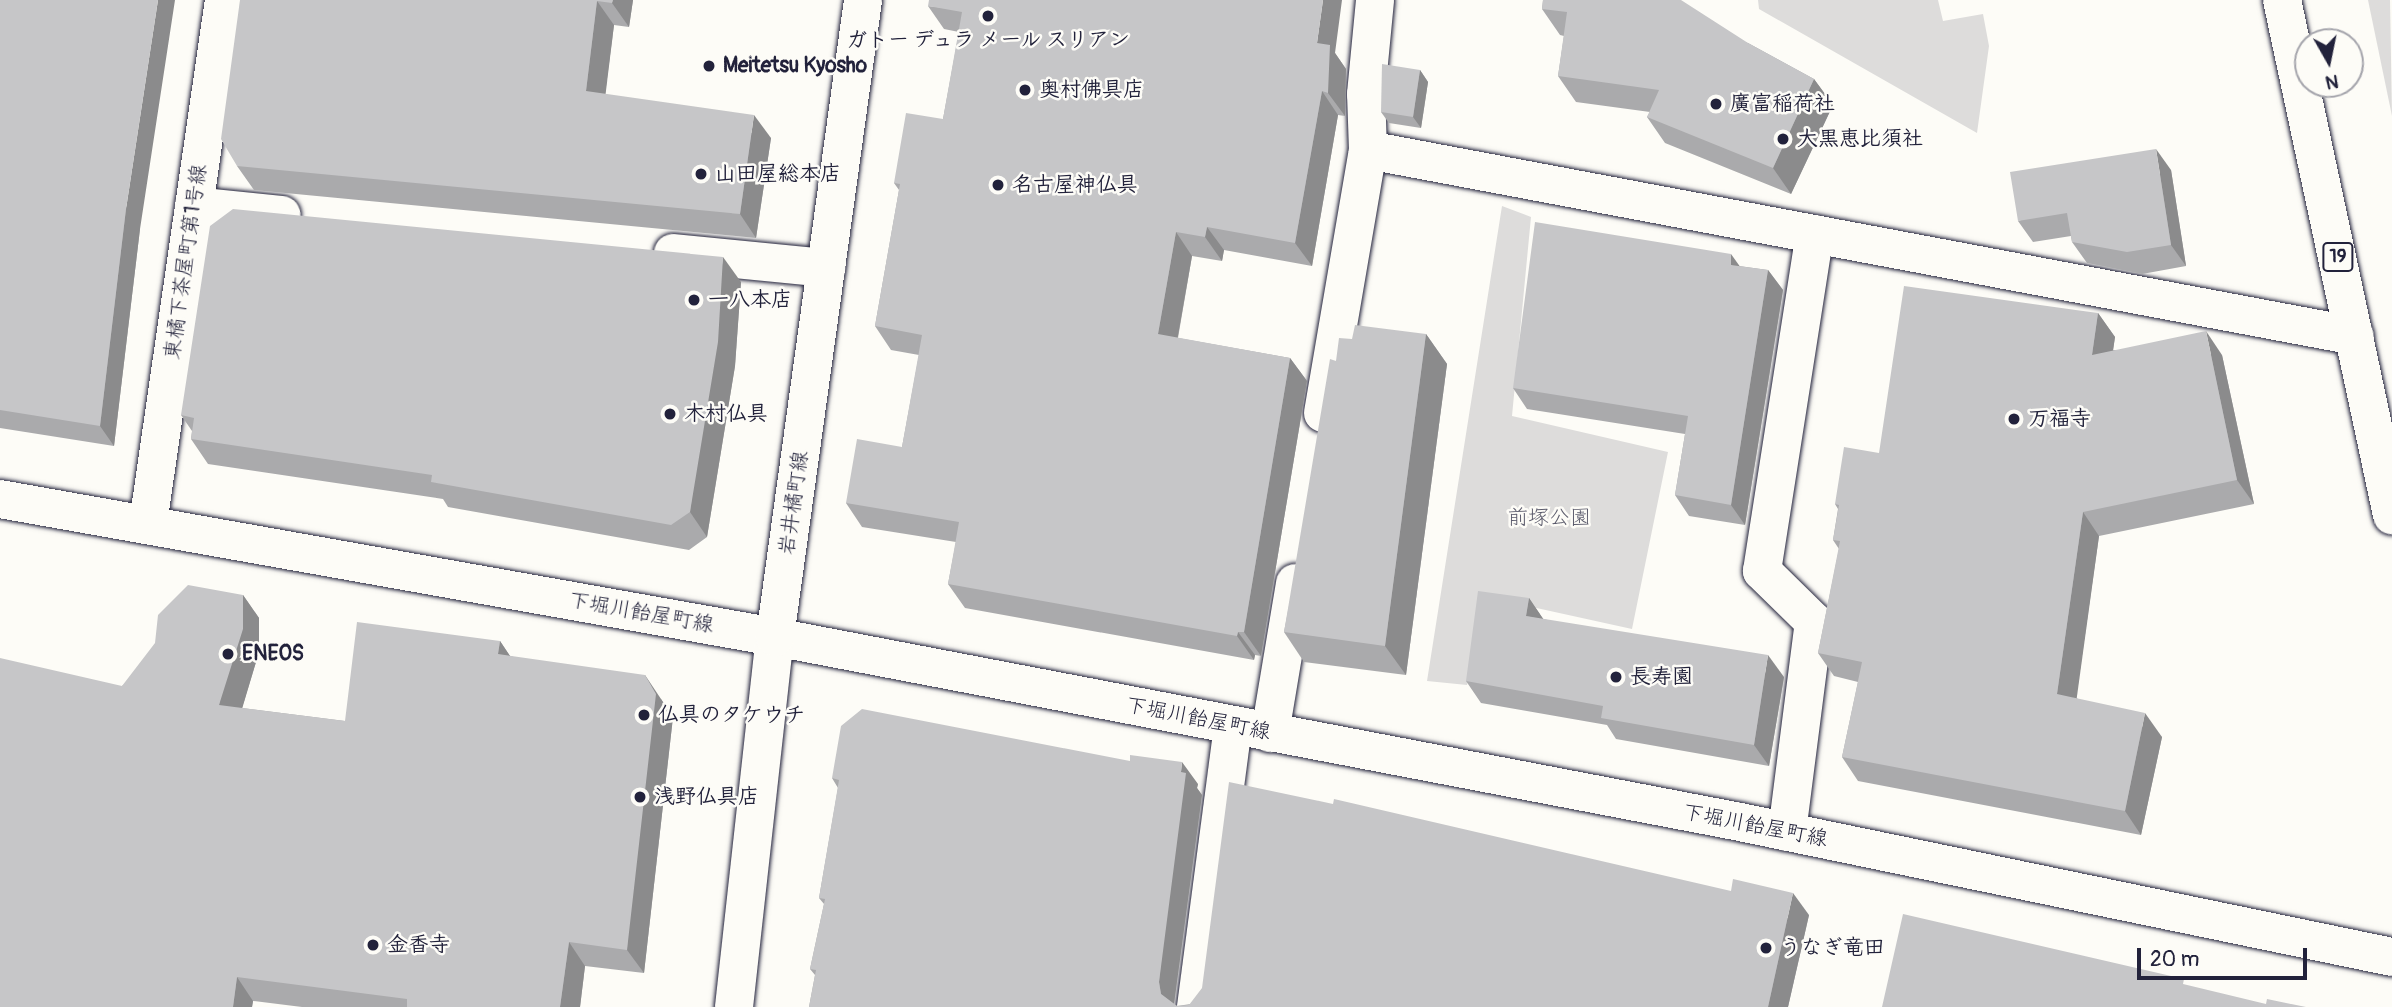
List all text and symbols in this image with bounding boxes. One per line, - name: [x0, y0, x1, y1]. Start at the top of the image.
- marker: ガトー デュラ メール スリアン: [980, 8, 996, 24]
- place label: ガトー デュラ メール スリアン: [844, 27, 1132, 53]
- north arrow: [2294, 28, 2364, 98]
- place label: Meitetsu Kyosho: [723, 53, 867, 79]
- marker: Meitetsu Kyosho: [701, 58, 717, 74]
- text: N: [2324, 69, 2340, 95]
- place label: 奥村佛具店: [1039, 77, 1144, 103]
- marker: 奥村佛具店: [1017, 82, 1033, 98]
- place label: 廣富稲荷社: [1730, 91, 1835, 117]
- marker: 廣富稲荷社: [1708, 96, 1724, 112]
- place label: 大黒恵比須社: [1797, 126, 1923, 152]
- marker: 大黒恵比須社: [1775, 131, 1791, 147]
- place label: 山田屋総本店: [715, 161, 841, 187]
- street label: 東橘下茶屋町第1号線: [160, 163, 212, 361]
- marker: 山田屋総本店: [693, 166, 709, 182]
- place label: 名古屋神仏具: [1012, 172, 1138, 198]
- marker: 名古屋神仏具: [990, 177, 1006, 193]
- road number: 19: [2322, 242, 2354, 272]
- place label: 一八本店: [708, 287, 792, 313]
- marker: 一八本店: [686, 292, 702, 308]
- place label: 木村仏具: [684, 401, 768, 427]
- marker: 木村仏具: [662, 406, 678, 422]
- place label: 万福寺: [2028, 406, 2091, 432]
- marker: 万福寺: [2006, 411, 2022, 427]
- street label: 岩井橘町線: [774, 449, 814, 557]
- park label: 前塚公園: [1507, 505, 1591, 531]
- street label: 下堀川飴屋町線: [566, 588, 716, 638]
- place label: ENEOS: [242, 641, 304, 667]
- marker: ENEOS: [220, 646, 236, 662]
- place label: 長寿園: [1630, 664, 1693, 690]
- marker: 長寿園: [1608, 669, 1624, 685]
- street label: 下堀川飴屋町線: [1123, 693, 1273, 745]
- place label: 仏具のタケウチ: [658, 702, 805, 728]
- marker: 仏具のタケウチ: [636, 707, 652, 723]
- place label: 浅野仏具店: [654, 784, 759, 810]
- marker: 浅野仏具店: [632, 789, 648, 805]
- street label: 下堀川飴屋町線: [1680, 800, 1830, 852]
- place label: 金香寺: [387, 932, 450, 958]
- scale bar: [2140, 934, 2310, 978]
- place label: うなぎ竜田: [1780, 935, 1885, 961]
- marker: 金香寺: [365, 937, 381, 953]
- marker: うなぎ竜田: [1758, 940, 1774, 956]
- text: 20 m: [2150, 946, 2199, 973]

